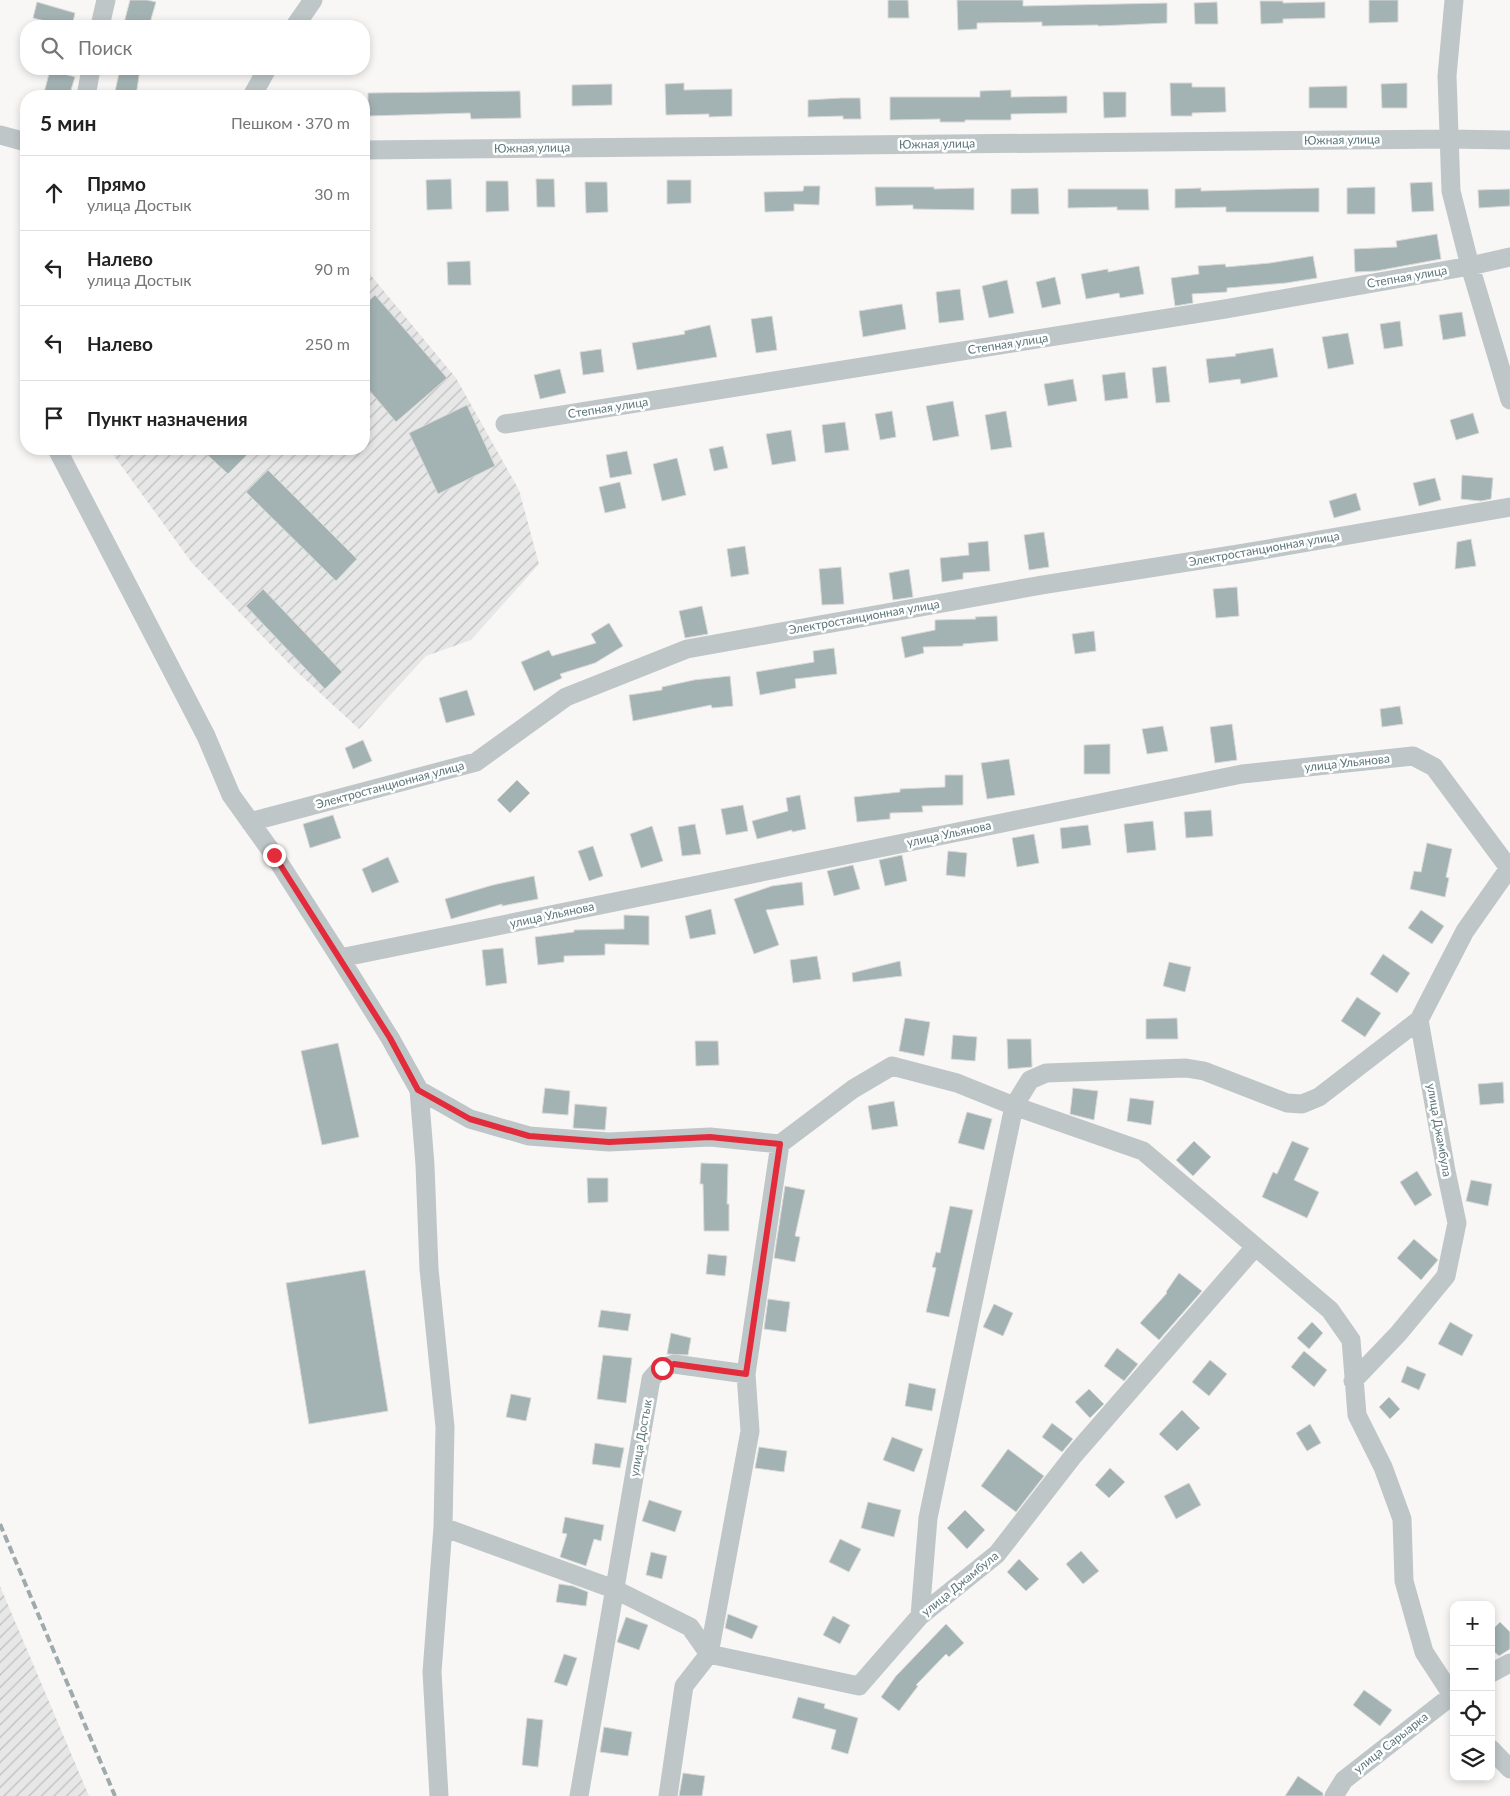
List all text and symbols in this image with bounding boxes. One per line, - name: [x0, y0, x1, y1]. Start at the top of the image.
- search box: [20, 20, 370, 75]
- icon: search: [38, 34, 66, 62]
- text: Поиск: [78, 36, 132, 59]
- text: 5 мин: [40, 110, 97, 135]
- text: Пешком · 370 m: [231, 113, 350, 132]
- street label: Южная улица: [1304, 131, 1380, 148]
- street label: Южная улица: [899, 135, 975, 152]
- street label: Южная улица: [494, 139, 570, 156]
- text: Прямо: [87, 172, 146, 195]
- icon: ahead: [40, 179, 68, 207]
- text: 30 m: [314, 184, 350, 203]
- text: улица Достык: [87, 195, 192, 214]
- text: Налево: [87, 247, 153, 270]
- icon: left: [40, 254, 68, 282]
- text: 90 m: [314, 259, 350, 278]
- street label: Степная улица: [1366, 262, 1448, 291]
- text: улица Достык: [87, 270, 192, 289]
- icon: left: [40, 329, 68, 357]
- street label: Степная улица: [967, 330, 1049, 357]
- text: Налево: [87, 332, 153, 355]
- text: 250 m: [305, 334, 350, 353]
- street label: Степная улица: [567, 394, 649, 421]
- icon: arrive: [40, 404, 68, 432]
- text: Пункт назначения: [87, 407, 248, 430]
- street label: Электростанционная улица: [1187, 528, 1341, 569]
- street label: Электростанционная улица: [787, 596, 941, 637]
- street label: улица Ульянова: [1303, 751, 1390, 774]
- street label: Электростанционная улица: [314, 757, 466, 812]
- street label: улица Ульянова: [905, 817, 992, 850]
- route end: [263, 844, 286, 867]
- street label: улица Ульянова: [508, 898, 595, 931]
- street label: улица Джамбула: [1424, 1082, 1455, 1178]
- route start: [651, 1357, 674, 1380]
- street label: улица Достык: [626, 1397, 655, 1478]
- street label: улица Джамбула: [918, 1548, 1001, 1619]
- map controls: [1450, 1601, 1495, 1781]
- button: +: [1450, 1601, 1495, 1646]
- button: −: [1450, 1646, 1495, 1691]
- button: locate: [1450, 1691, 1495, 1736]
- street label: улица Сарыарка: [1351, 1709, 1431, 1776]
- button: layers: [1450, 1736, 1495, 1781]

